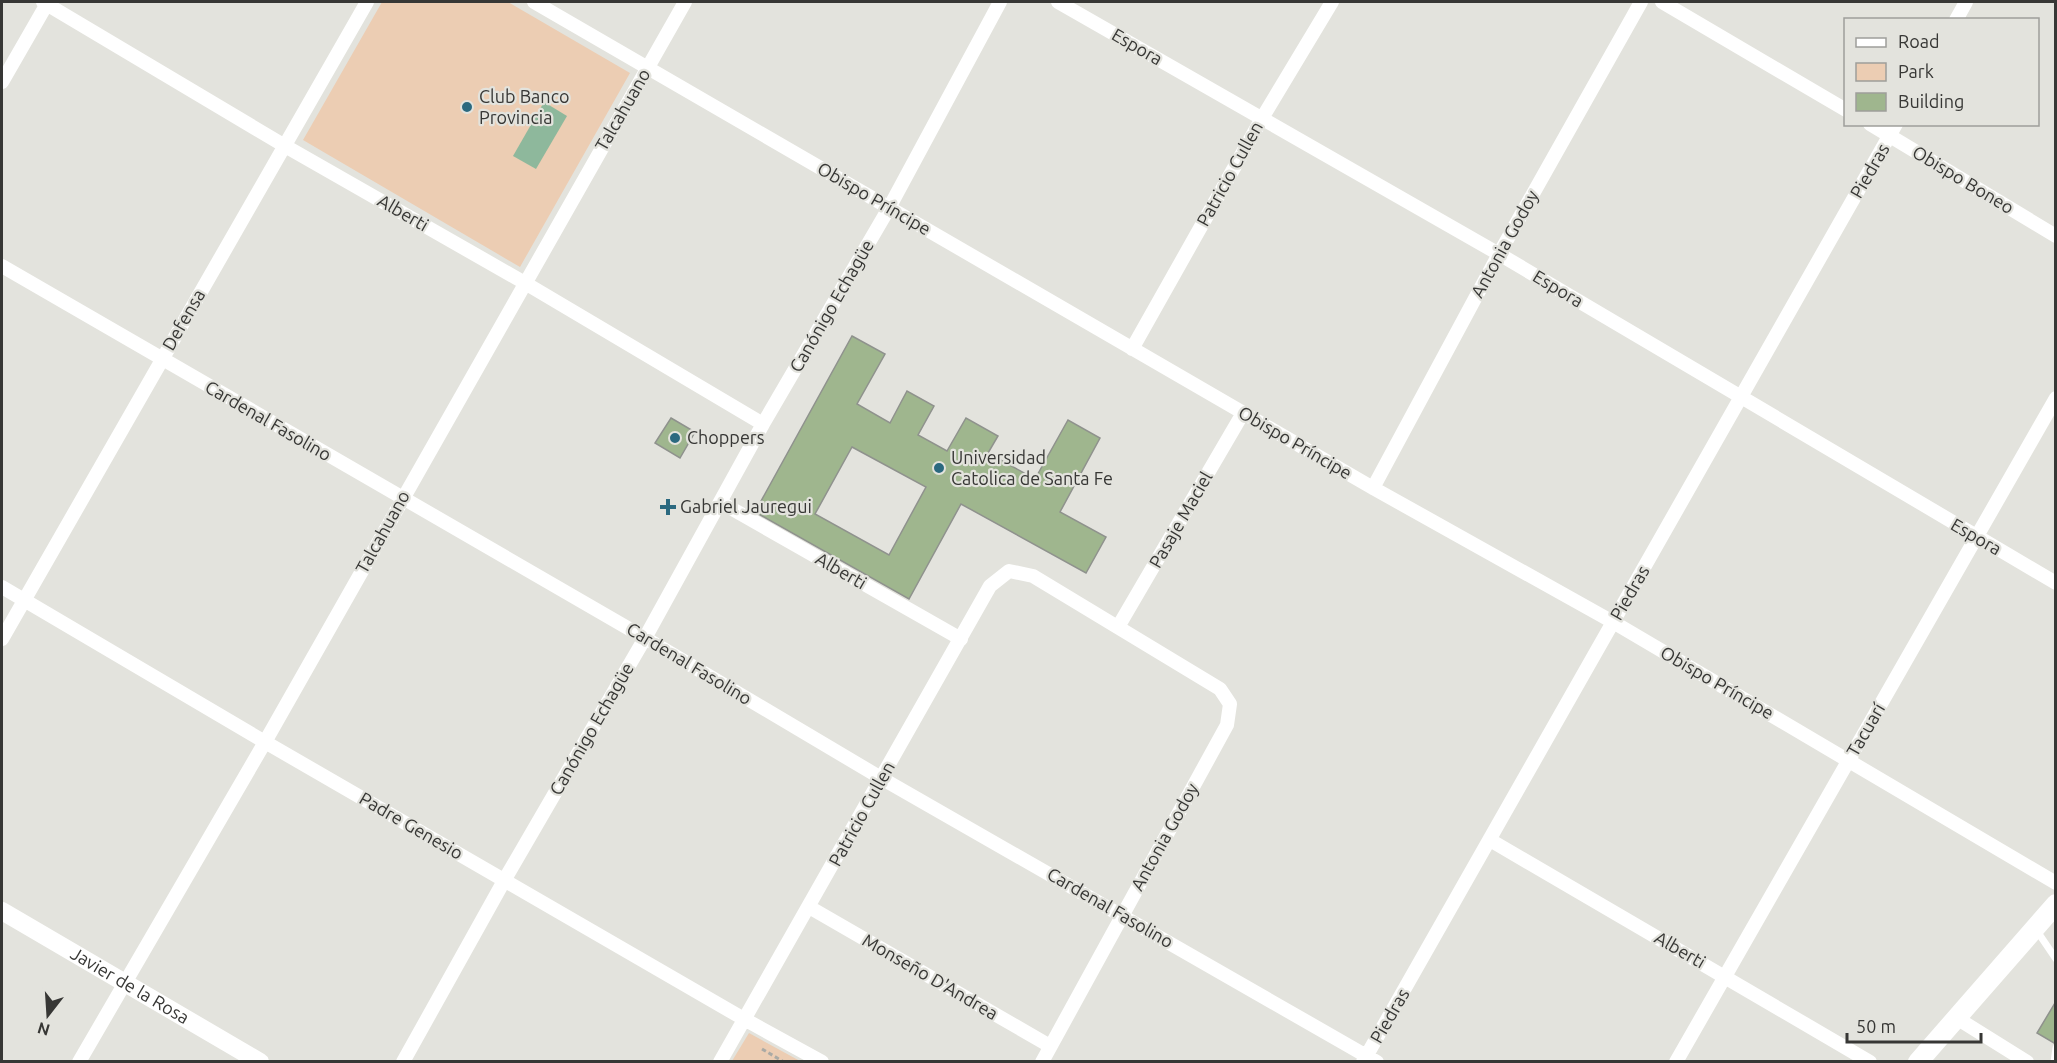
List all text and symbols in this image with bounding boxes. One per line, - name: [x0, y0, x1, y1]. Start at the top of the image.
- legend: [1844, 18, 2039, 126]
- street label: Espora: [1109, 24, 1166, 69]
- text: Road: [1898, 31, 1940, 51]
- text: Park: [1898, 61, 1934, 81]
- street label: Talcahuano: [591, 65, 654, 154]
- place label: Club Banco Provincia: [479, 86, 570, 127]
- text: Building: [1898, 91, 1964, 111]
- marker: Club Banco Provincia: [460, 100, 474, 114]
- street label: Patricio Cullen: [1192, 118, 1266, 229]
- street label: Piedras: [1846, 140, 1893, 201]
- street label: Obispo Boneo: [1909, 141, 2018, 217]
- street label: Obispo Príncipe: [814, 158, 935, 239]
- street label: Antonia Godoy: [1466, 186, 1542, 301]
- street label: Alberti: [375, 190, 432, 235]
- street label: Canónigo Echagüe: [785, 236, 877, 375]
- street label: Espora: [1530, 265, 1587, 311]
- street label: Defensa: [158, 286, 208, 353]
- street label: Cardenal Fasolino: [202, 376, 335, 464]
- street label: Obispo Príncipe: [1235, 402, 1356, 483]
- place label: Choppers: [687, 427, 765, 447]
- marker: Choppers: [668, 431, 682, 445]
- place label: Universidad Catolica de Santa Fe: [951, 447, 1113, 488]
- marker: Universidad Catolica de Santa Fe: [932, 461, 946, 475]
- street label: Pasaje Maciel: [1145, 468, 1216, 571]
- street label: Talcahuano: [351, 487, 413, 576]
- place label: Gabriel Jauregui: [680, 496, 812, 516]
- marker: Gabriel Jauregui: [661, 500, 675, 514]
- street label: Espora: [1948, 514, 2005, 559]
- street label: Alberti: [813, 548, 870, 593]
- street label: Piedras: [1606, 562, 1653, 623]
- street label: Cardenal Fasolino: [623, 618, 756, 708]
- street label: Obispo Príncipe: [1657, 642, 1778, 723]
- street label: Canónigo Echagüe: [545, 659, 637, 798]
- street label: Tacuarí: [1842, 699, 1889, 759]
- street label: Patricio Cullen: [824, 758, 898, 869]
- street label: Antonia Godoy: [1126, 779, 1202, 894]
- street label: Padre Genesio: [356, 787, 467, 863]
- street label: Cardenal Fasolino: [1044, 863, 1177, 951]
- street label: Alberti: [1652, 927, 1709, 972]
- street label: Monseño D'Andrea: [859, 929, 1002, 1023]
- street label: Javier de la Rosa: [67, 942, 193, 1027]
- north arrow: [18, 985, 78, 1045]
- street label: Piedras: [1366, 985, 1413, 1046]
- scale bar: [1847, 1006, 1980, 1044]
- text: 50 m: [1856, 1016, 1896, 1036]
- text: N: [35, 1019, 52, 1040]

